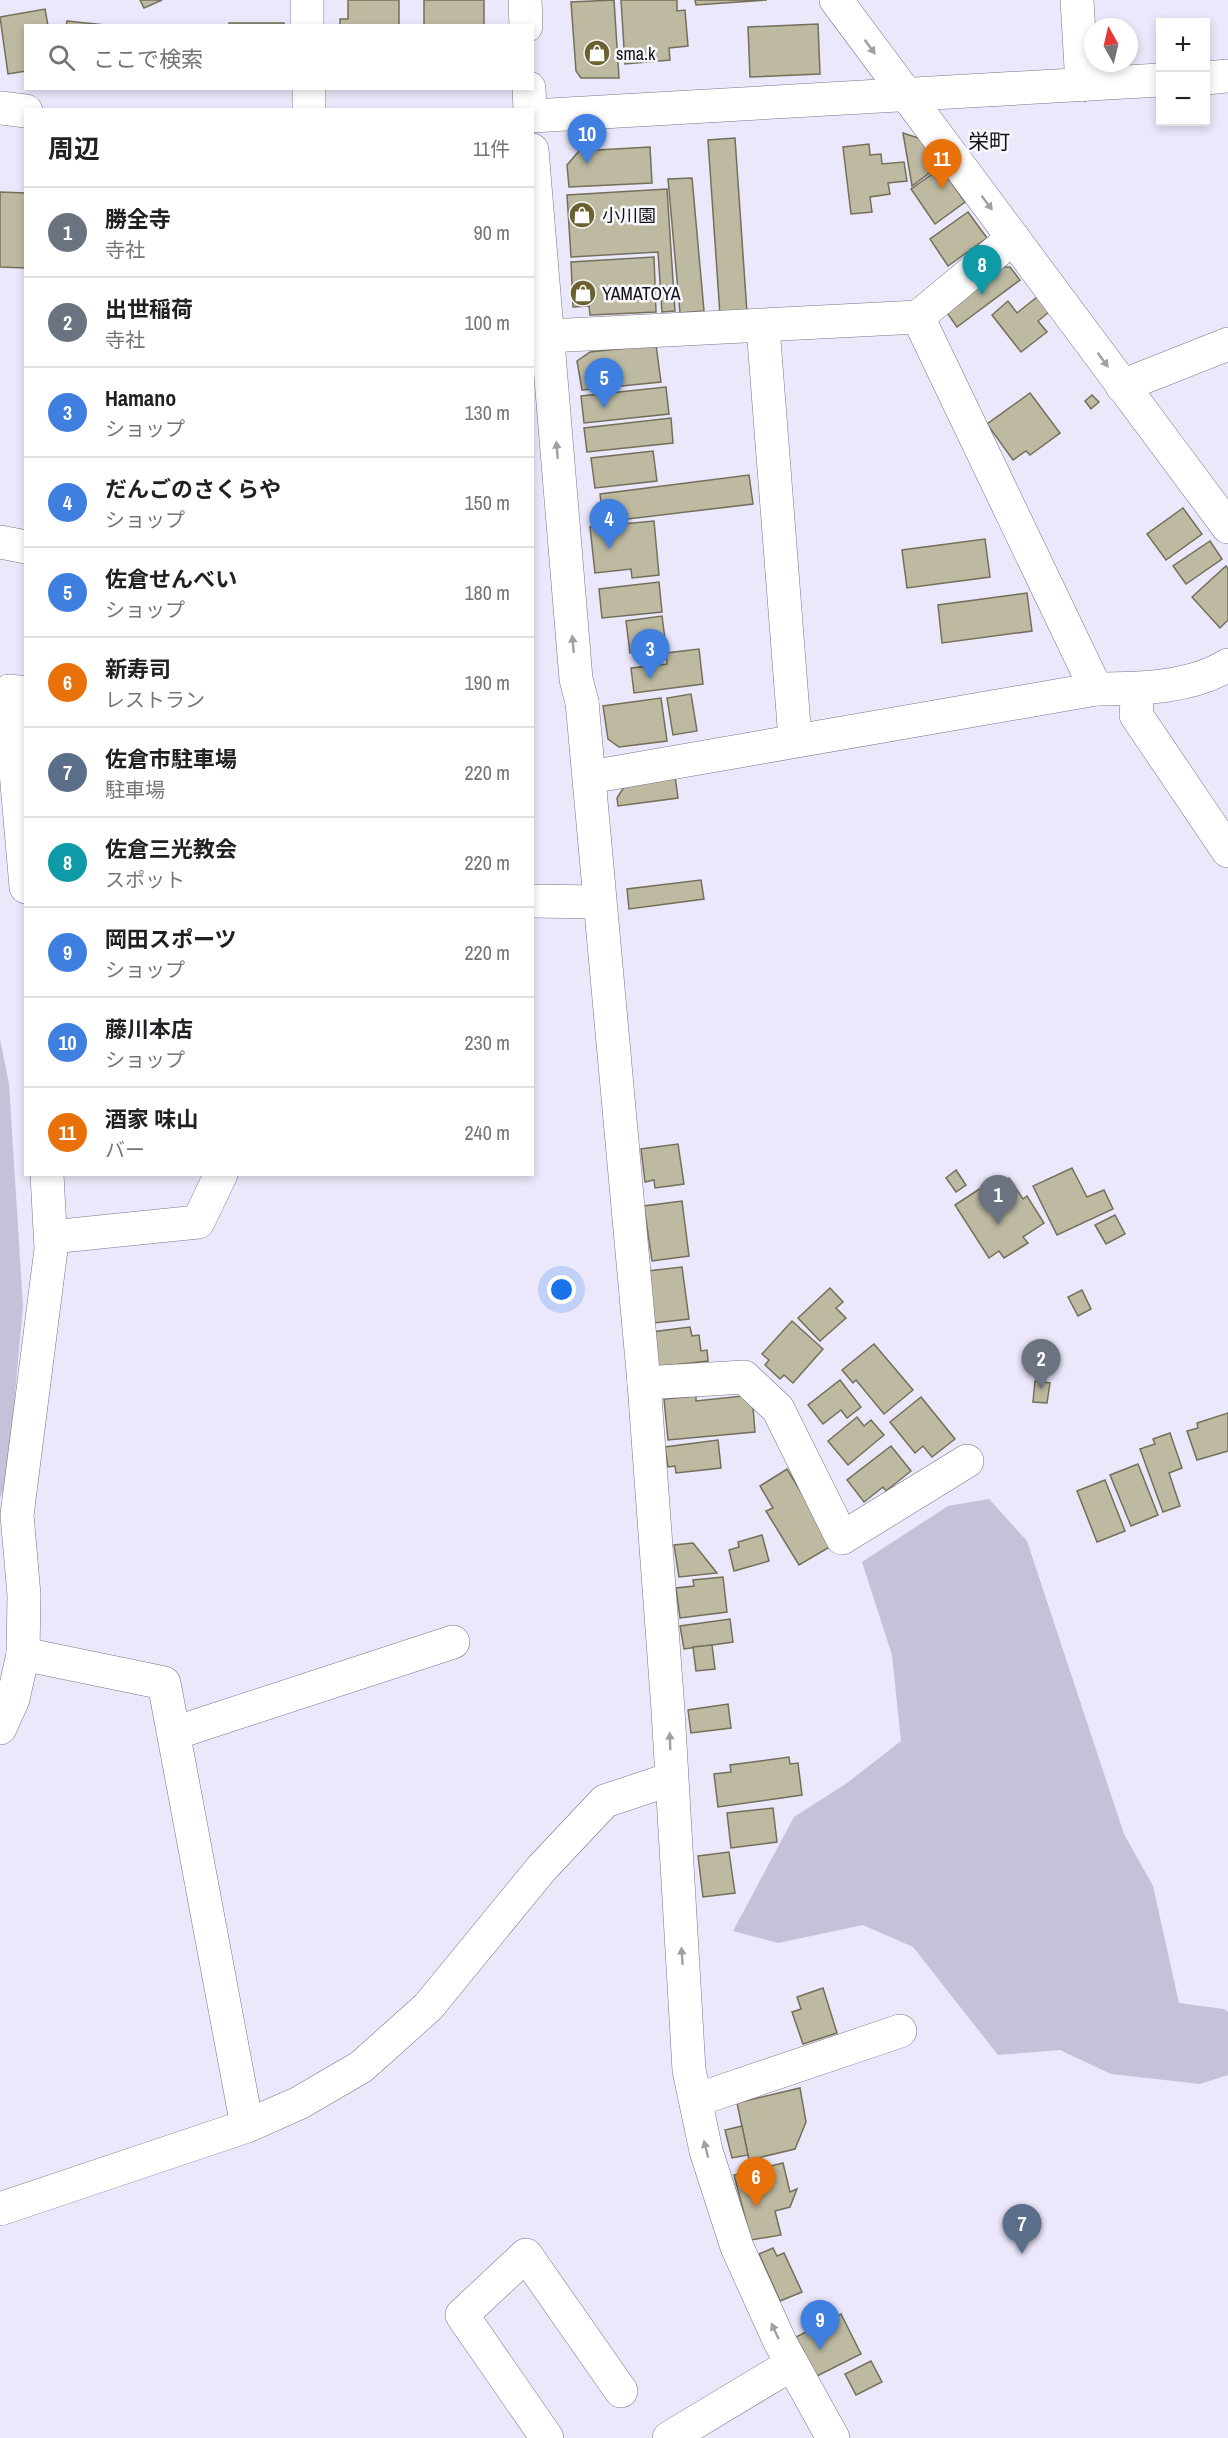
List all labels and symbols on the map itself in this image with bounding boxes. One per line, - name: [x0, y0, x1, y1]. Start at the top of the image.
- north arrow: [1084, 18, 1138, 72]
- shop icon: sma.k: [582, 38, 612, 68]
- one-way arrow: [864, 39, 877, 55]
- place label: sma.k: [616, 41, 656, 66]
- pin: 10: [568, 114, 606, 164]
- district label: 栄町: [968, 127, 1010, 156]
- pin: 11: [922, 140, 962, 189]
- one-way arrow: [981, 196, 993, 211]
- shop icon: 小川園: [567, 200, 597, 230]
- place label: 小川園: [602, 203, 656, 228]
- pin: 8: [962, 246, 1002, 295]
- shop icon: YAMATOYA: [568, 278, 598, 308]
- place label: YAMATOYA: [602, 281, 681, 306]
- one-way arrow: [1097, 352, 1109, 368]
- pin: 5: [584, 358, 624, 408]
- one-way arrow: [552, 440, 562, 459]
- pin: 4: [590, 500, 628, 549]
- pin: 3: [630, 630, 670, 679]
- one-way arrow: [568, 635, 578, 654]
- pin: 1: [978, 1176, 1018, 1225]
- your location: [547, 1275, 576, 1304]
- pin: 2: [1022, 1340, 1060, 1389]
- one-way arrow: [665, 1731, 674, 1750]
- one-way arrow: [677, 1947, 687, 1966]
- one-way arrow: [701, 2140, 711, 2158]
- pin: 6: [736, 2158, 776, 2207]
- pin: 7: [1002, 2204, 1042, 2254]
- pin: 9: [800, 2300, 840, 2350]
- one-way arrow: [771, 2323, 780, 2340]

